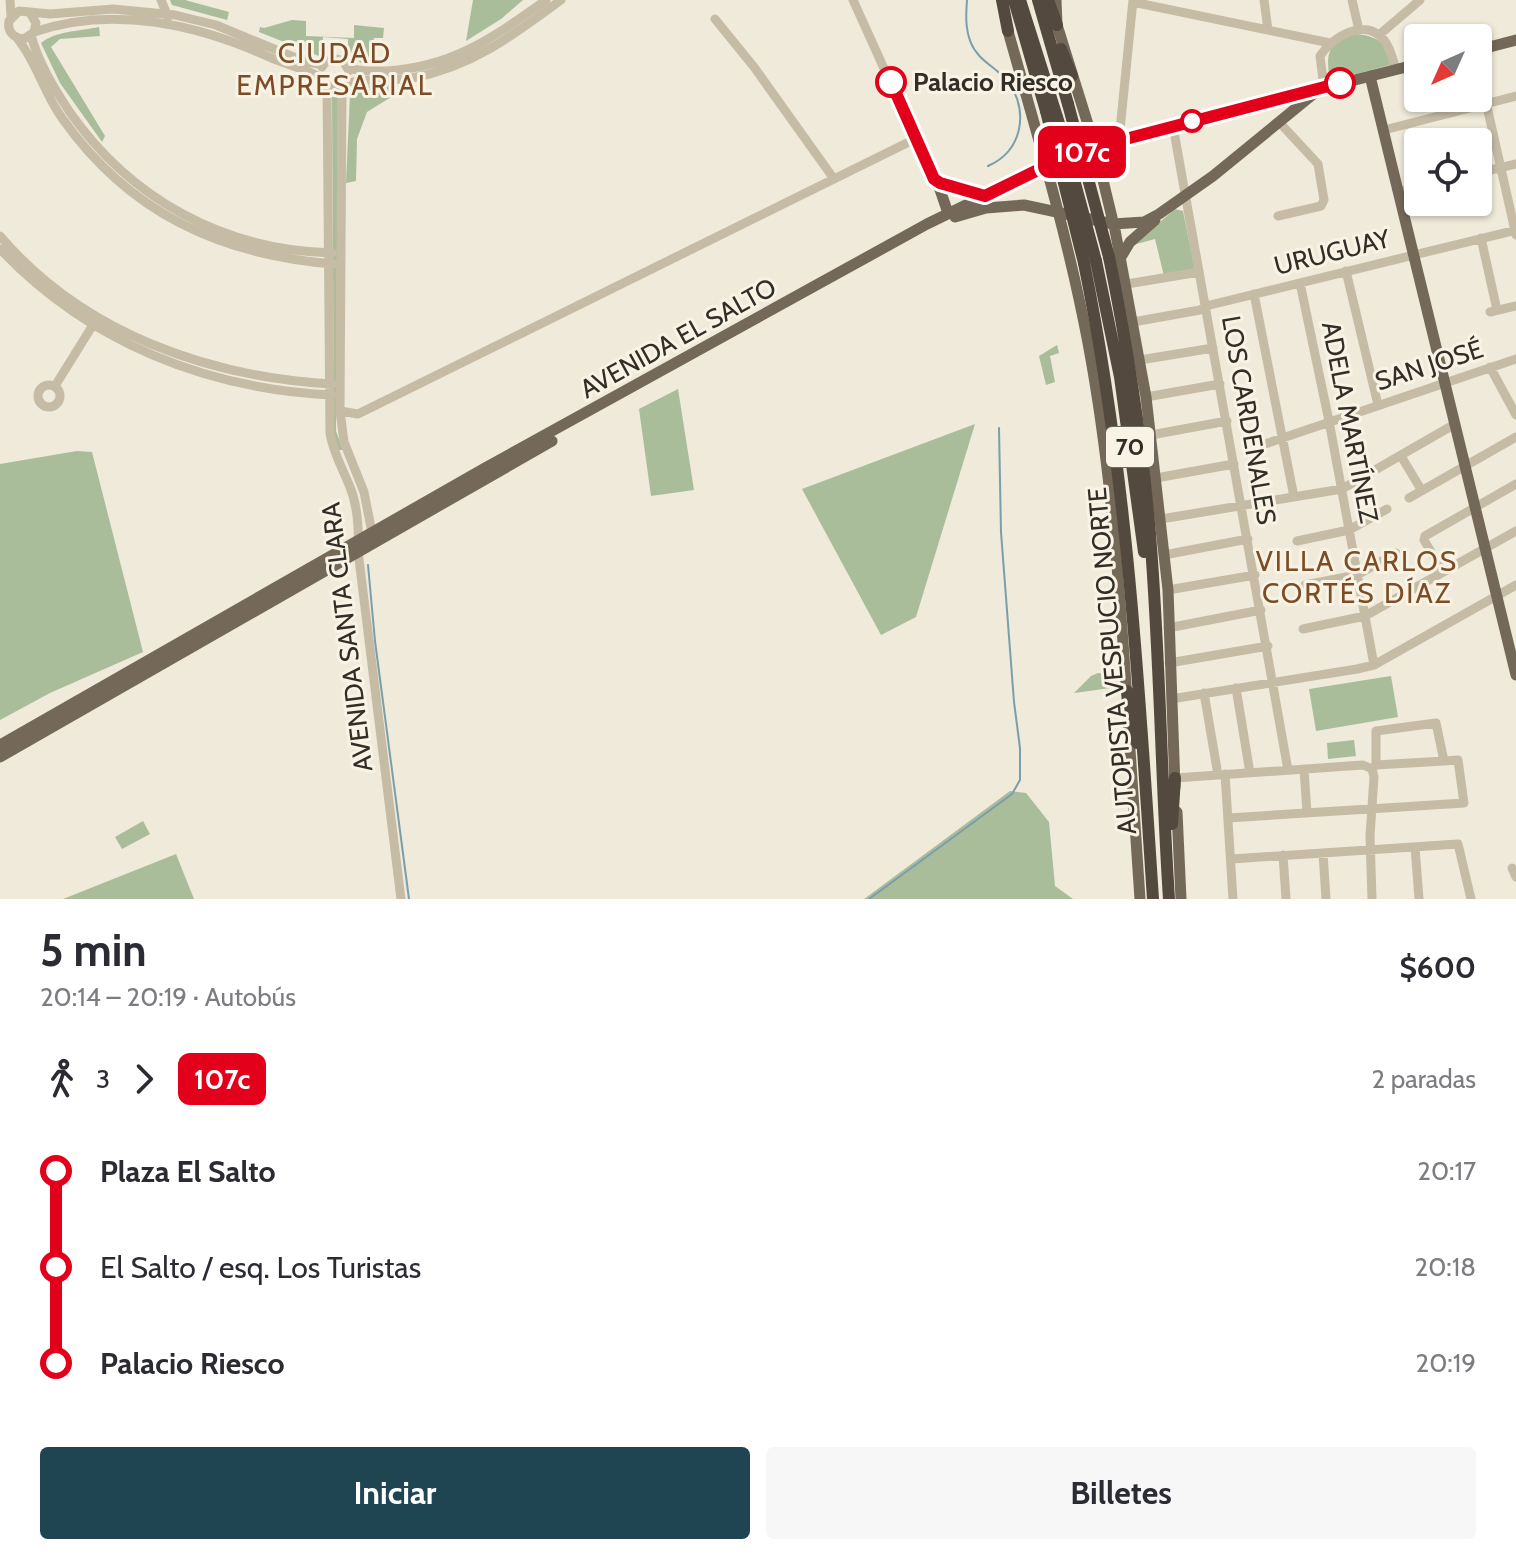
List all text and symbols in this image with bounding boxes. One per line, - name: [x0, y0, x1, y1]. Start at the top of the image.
- north arrow: [1404, 24, 1492, 112]
- map controls: [1404, 24, 1492, 216]
- district label: CIUDAD EMPRESARIAL: [236, 36, 434, 102]
- place label: Palacio Riesco: [913, 66, 1073, 98]
- marker: Palacio Riesco: [876, 67, 906, 97]
- unlabelled marker: [1325, 68, 1355, 98]
- unlabelled marker: [1181, 110, 1203, 132]
- line badge: 107c: [1026, 126, 1138, 178]
- button: locate: [1404, 128, 1492, 216]
- text: 107c: [1054, 135, 1110, 169]
- street label: URUGUAY: [1271, 222, 1394, 282]
- street label: AVENIDA EL SALTO: [574, 271, 782, 405]
- street label: LOS CARDENALES: [1215, 313, 1283, 527]
- street label: ADELA MARTÍNEZ: [1315, 319, 1385, 526]
- street label: SAN JOSÉ: [1371, 333, 1487, 397]
- road number: 70: [1106, 427, 1154, 467]
- street label: AUTOPISTA VESPUCIO NORTE: [1081, 486, 1143, 836]
- street label: AVENIDA SANTA CLARA: [315, 501, 379, 773]
- district label: VILLA CARLOS CORTÉS DÍAZ: [1256, 544, 1458, 610]
- text: 5 min: [40, 924, 147, 977]
- text: $600: [1399, 949, 1476, 986]
- text: 20:14 – 20:19 · Autobús: [40, 981, 296, 1013]
- icon: walk: [40, 1057, 84, 1101]
- icon: forward: [122, 1057, 166, 1101]
- text: 107c: [194, 1062, 250, 1096]
- text: 3: [96, 1063, 110, 1095]
- text: 2 paradas: [1371, 1063, 1476, 1095]
- text: Plaza El Salto: [100, 1153, 276, 1190]
- text: 20:17: [1417, 1155, 1476, 1187]
- text: El Salto / esq. Los Turistas: [100, 1249, 421, 1286]
- text: 20:18: [1415, 1251, 1476, 1283]
- text: Palacio Riesco: [100, 1345, 285, 1382]
- text: 20:19: [1416, 1347, 1476, 1379]
- button: Iniciar: [40, 1447, 750, 1539]
- button: Billetes: [766, 1447, 1476, 1539]

